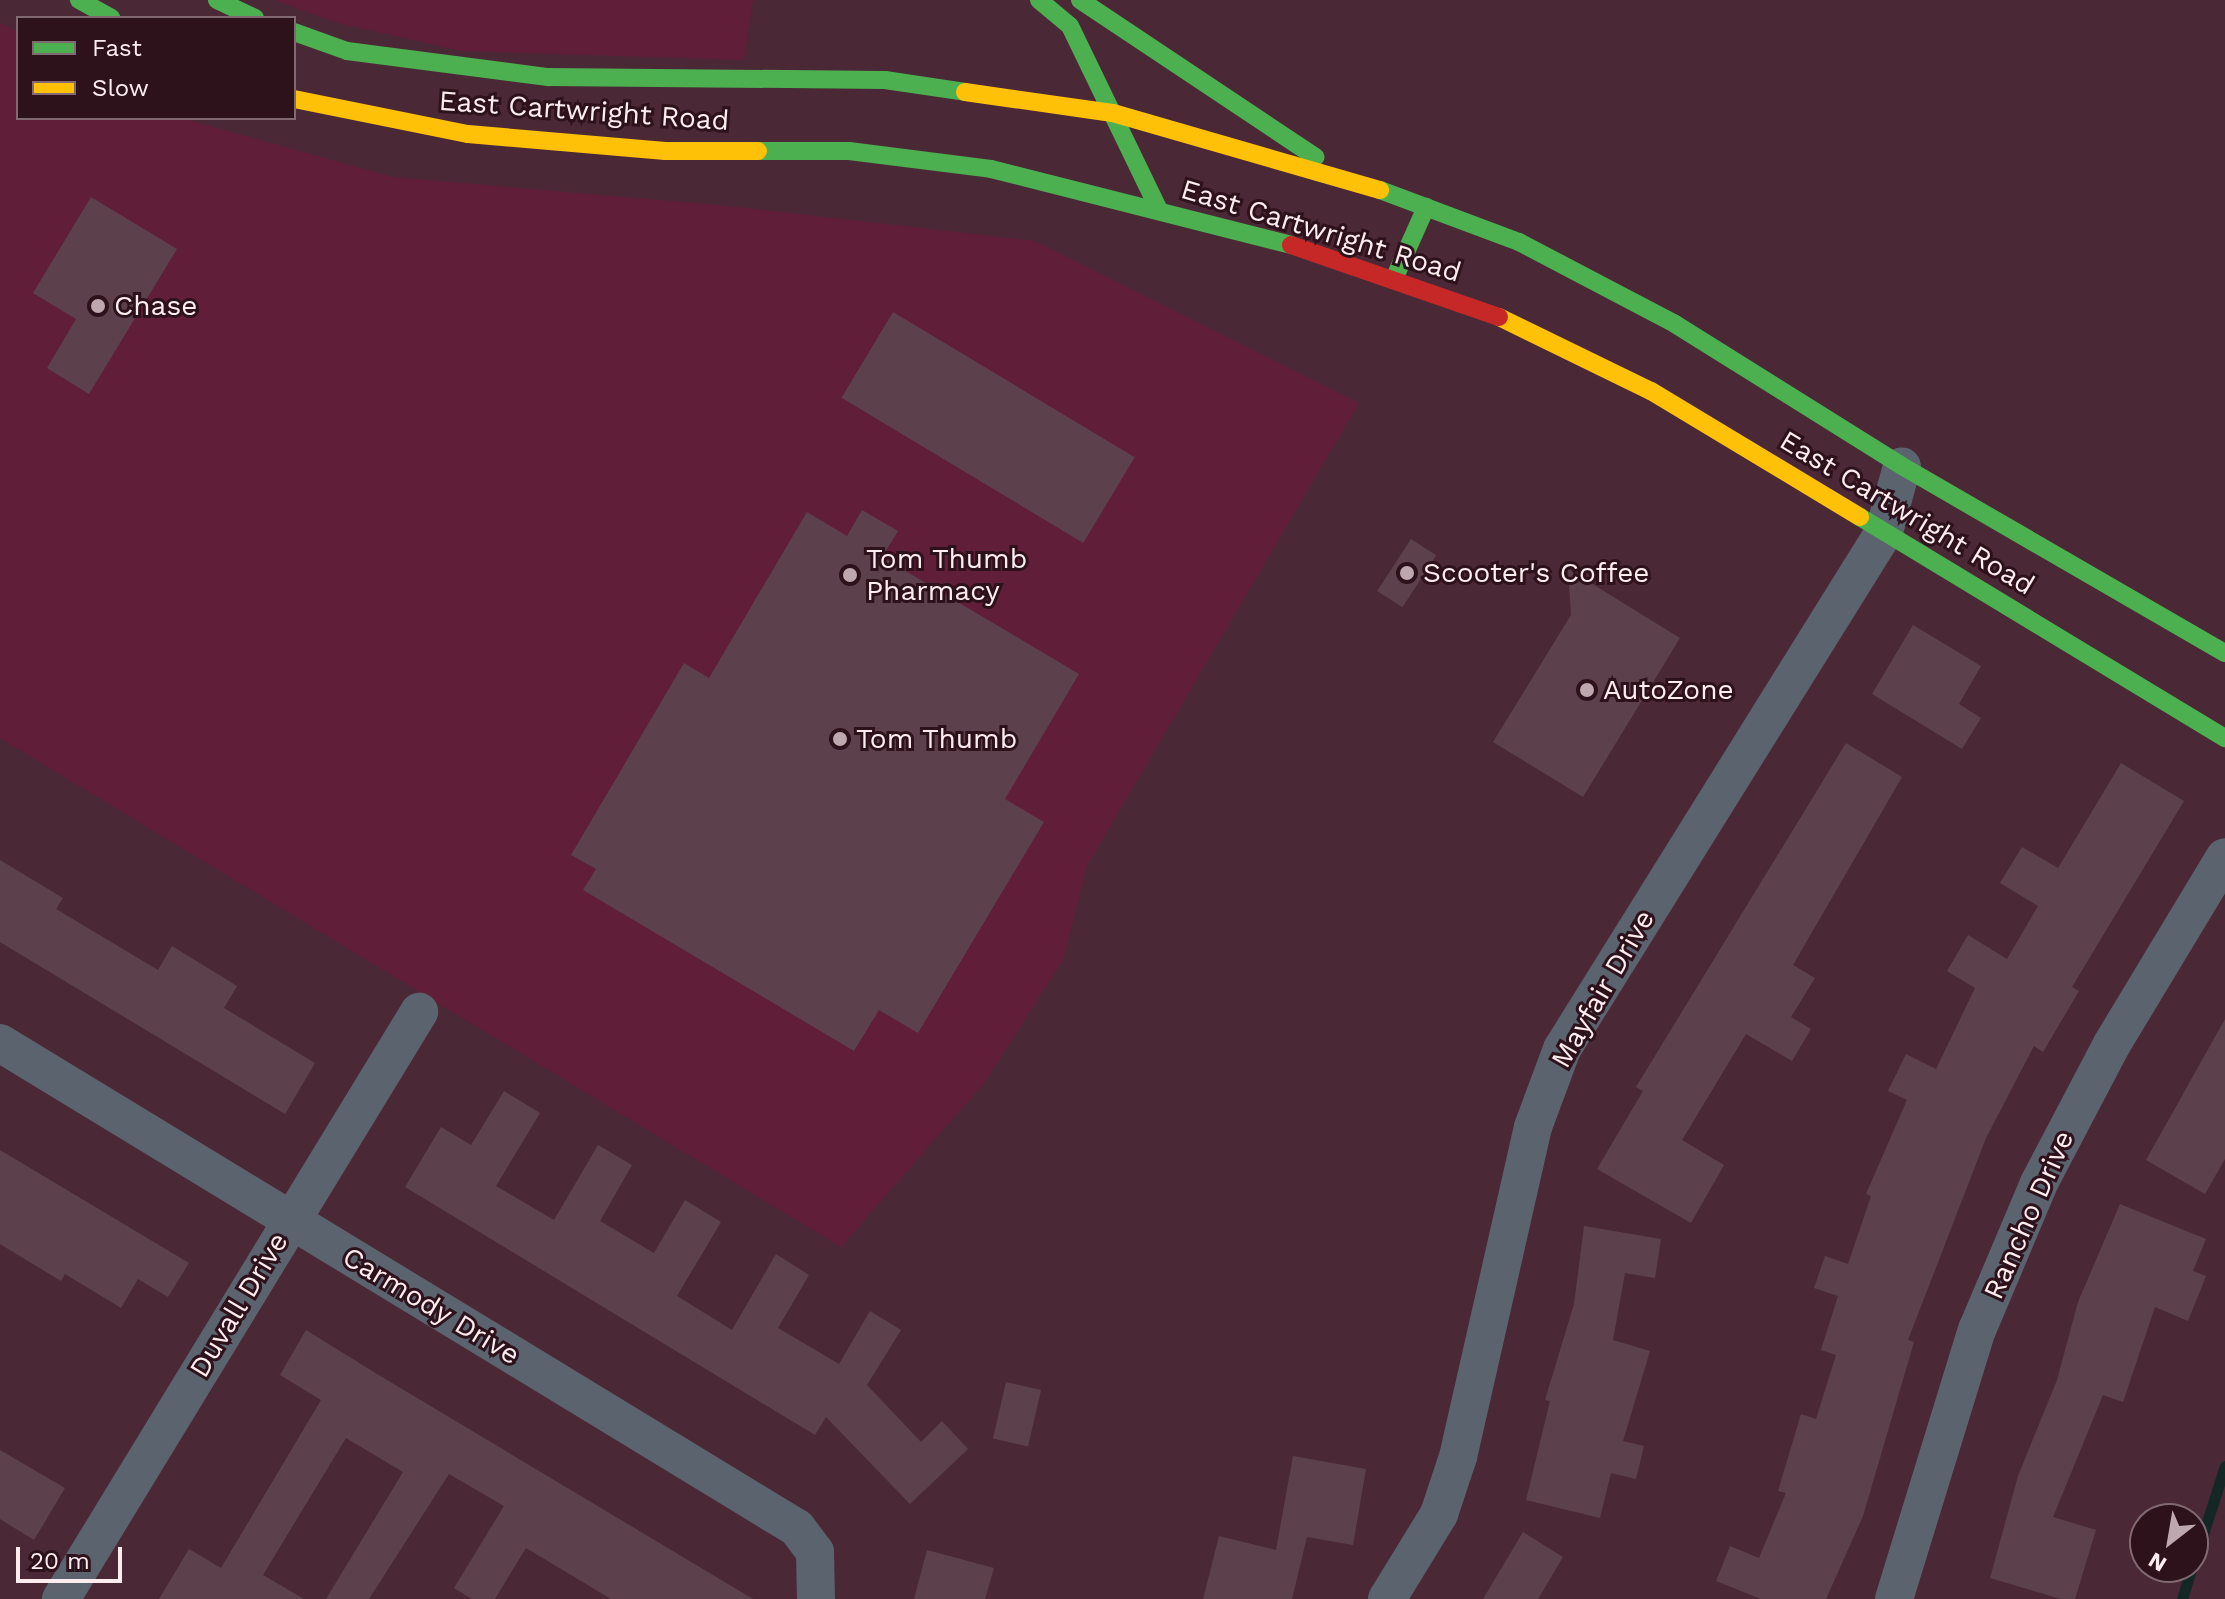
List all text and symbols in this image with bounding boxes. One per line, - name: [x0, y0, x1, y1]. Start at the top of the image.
- legend: [16, 16, 296, 120]
- text: Fast: [92, 34, 142, 62]
- text: Slow: [92, 74, 149, 102]
- street label: East Cartwright Road: [438, 84, 730, 138]
- street label: East Cartwright Road: [1177, 172, 1465, 290]
- place label: Chase: [114, 289, 197, 323]
- marker: Chase: [89, 297, 107, 315]
- street label: East Cartwright Road: [1774, 424, 2040, 602]
- place label: Tom Thumb Pharmacy: [866, 542, 1028, 608]
- place label: Scooter's Coffee: [1423, 556, 1649, 590]
- marker: Scooter's Coffee: [1398, 564, 1416, 582]
- marker: Tom Thumb Pharmacy: [841, 566, 859, 584]
- place label: AutoZone: [1603, 673, 1734, 707]
- marker: AutoZone: [1578, 681, 1596, 699]
- place label: Tom Thumb: [856, 722, 1018, 756]
- marker: Tom Thumb: [831, 730, 849, 748]
- street label: Mayfair Drive: [1544, 904, 1662, 1074]
- street label: Rancho Drive: [1977, 1126, 2081, 1304]
- street label: Duvall Drive: [182, 1226, 296, 1384]
- street label: Carmody Drive: [336, 1240, 526, 1372]
- north arrow: [2129, 1503, 2209, 1583]
- scale bar: [20, 1531, 126, 1581]
- text: 20 m: [30, 1547, 90, 1575]
- text: N: [2144, 1547, 2171, 1577]

